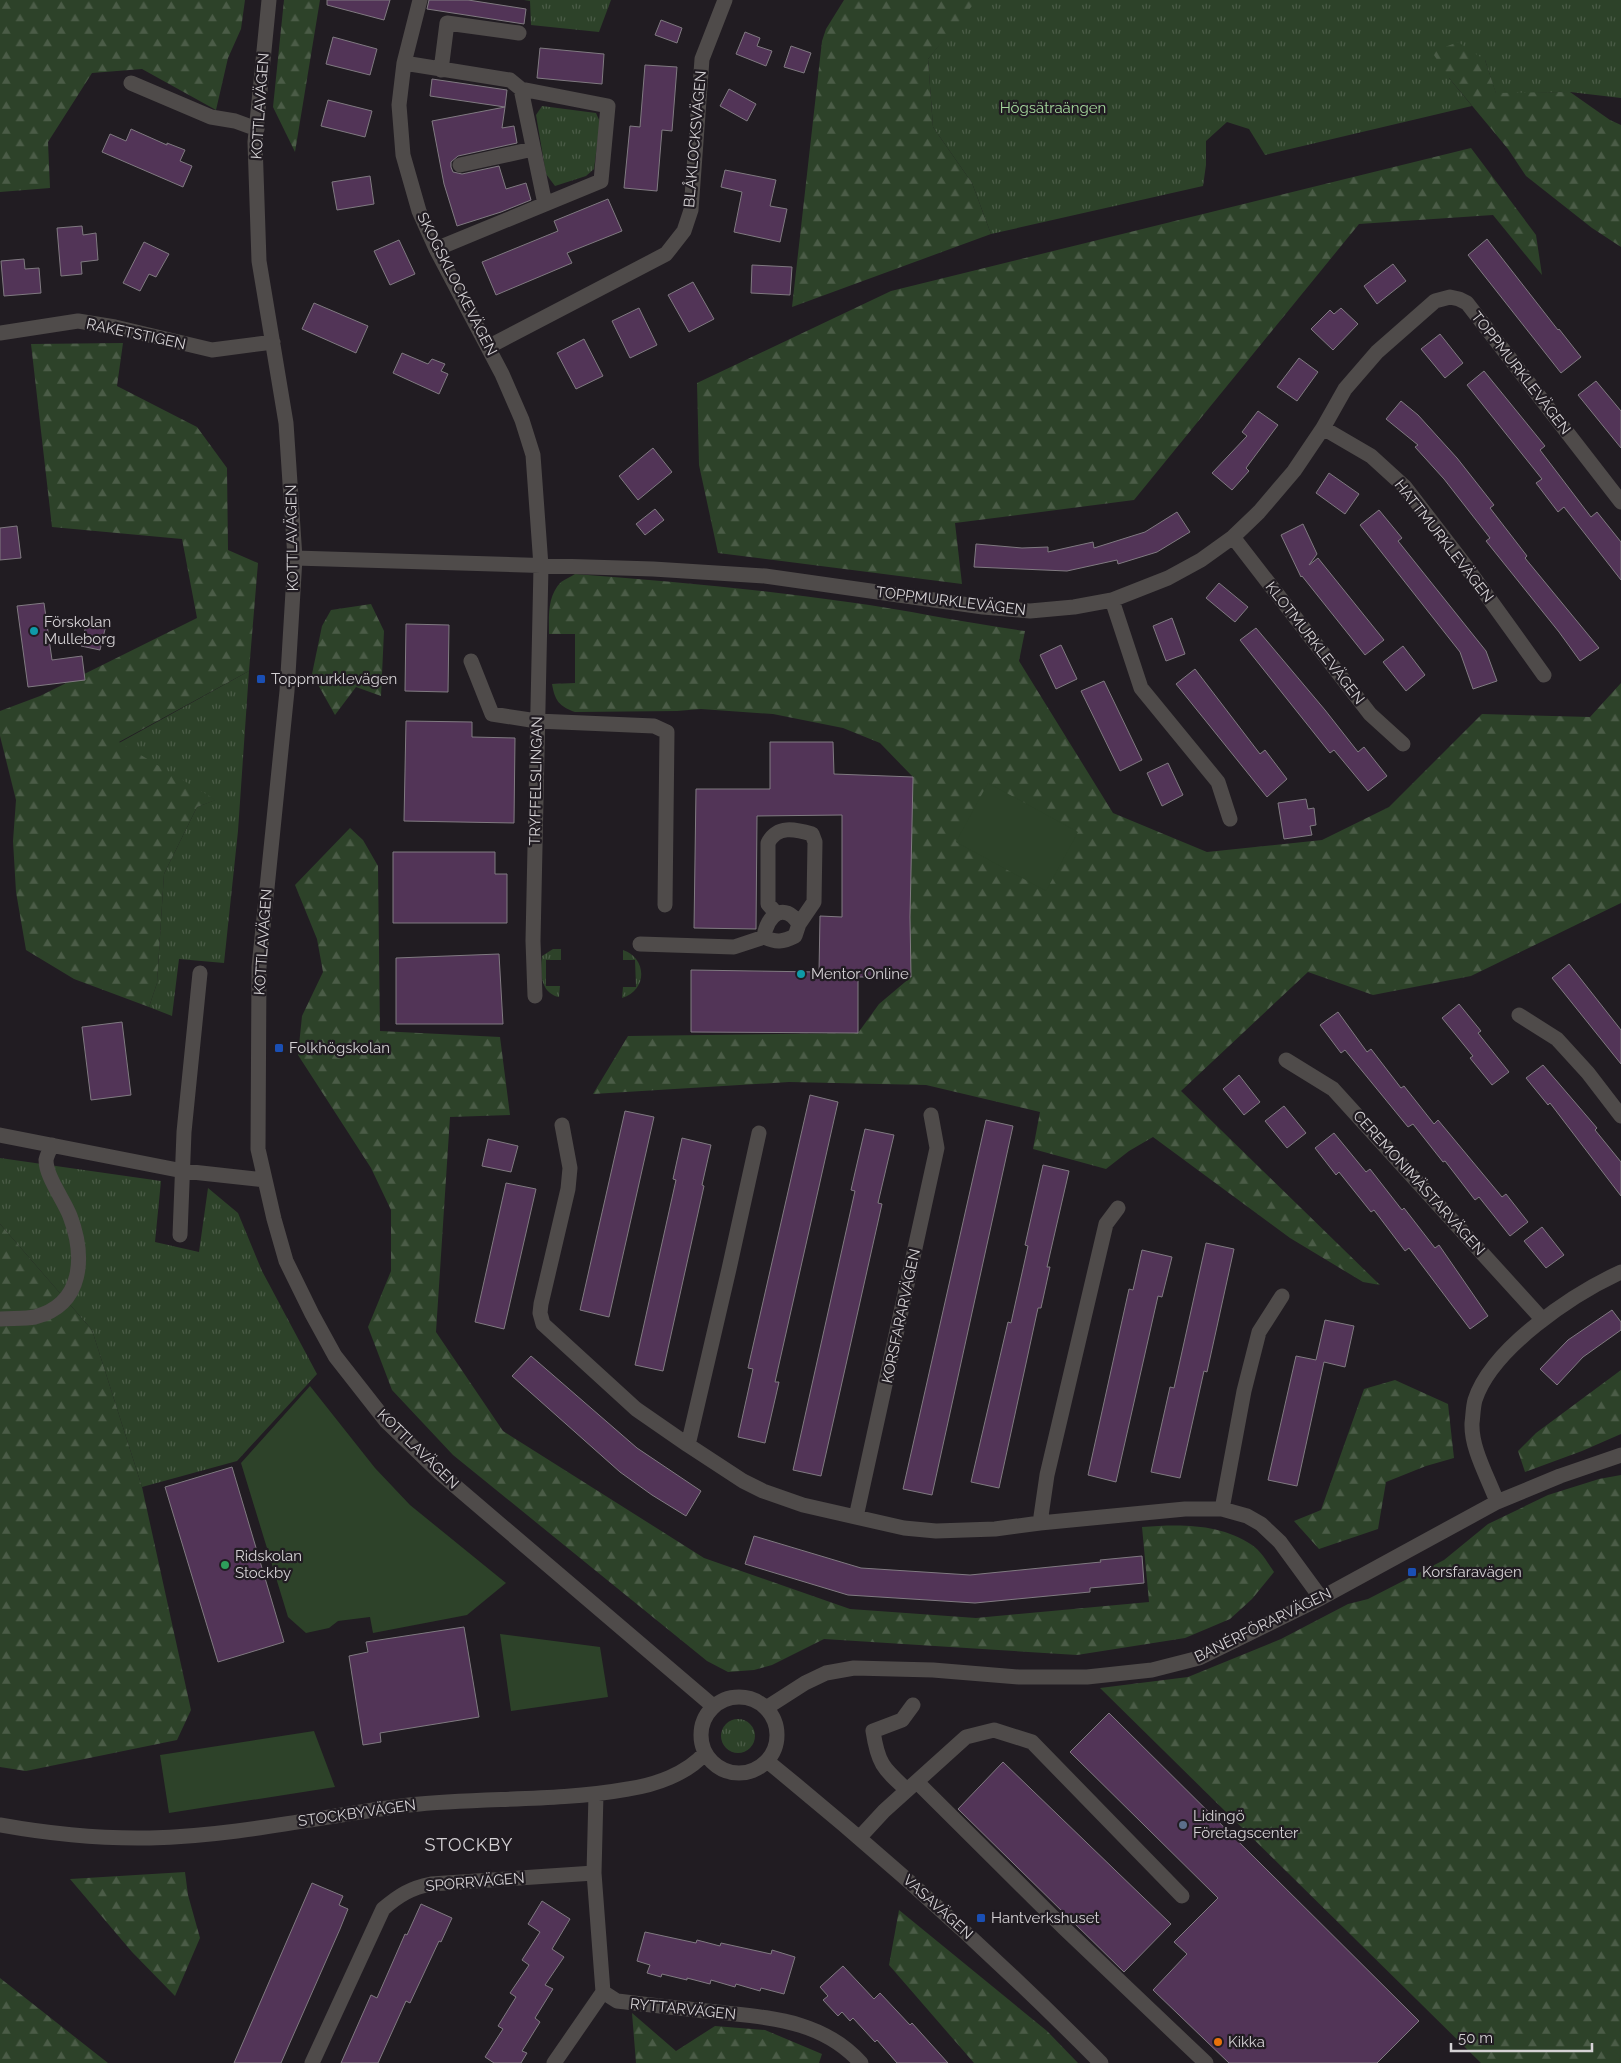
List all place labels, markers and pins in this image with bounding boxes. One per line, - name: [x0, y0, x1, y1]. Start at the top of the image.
- place label: Förskolan Mulleborg: [44, 613, 116, 648]
- marker: Förskolan Mulleborg: [28, 625, 40, 637]
- place label: Toppmurklevägen: [271, 670, 397, 688]
- marker: Toppmurklevägen: [255, 673, 267, 685]
- place label: Mentor Online: [811, 965, 909, 983]
- marker: Mentor Online: [795, 968, 807, 980]
- place label: Folkhögskolan: [289, 1039, 390, 1057]
- marker: Folkhögskolan: [273, 1042, 285, 1054]
- place label: Ridskolan Stockby: [235, 1547, 302, 1582]
- marker: Ridskolan Stockby: [219, 1559, 231, 1571]
- place label: Korsfaravägen: [1422, 1563, 1522, 1581]
- marker: Korsfaravägen: [1406, 1566, 1418, 1578]
- place label: Lidingö Företagscenter: [1193, 1807, 1299, 1842]
- marker: Lidingö Företagscenter: [1177, 1819, 1189, 1831]
- place label: Hantverkshuset: [991, 1909, 1100, 1927]
- marker: Hantverkshuset: [975, 1912, 987, 1924]
- place label: Kikka: [1228, 2033, 1265, 2051]
- marker: Kikka: [1212, 2036, 1224, 2048]

